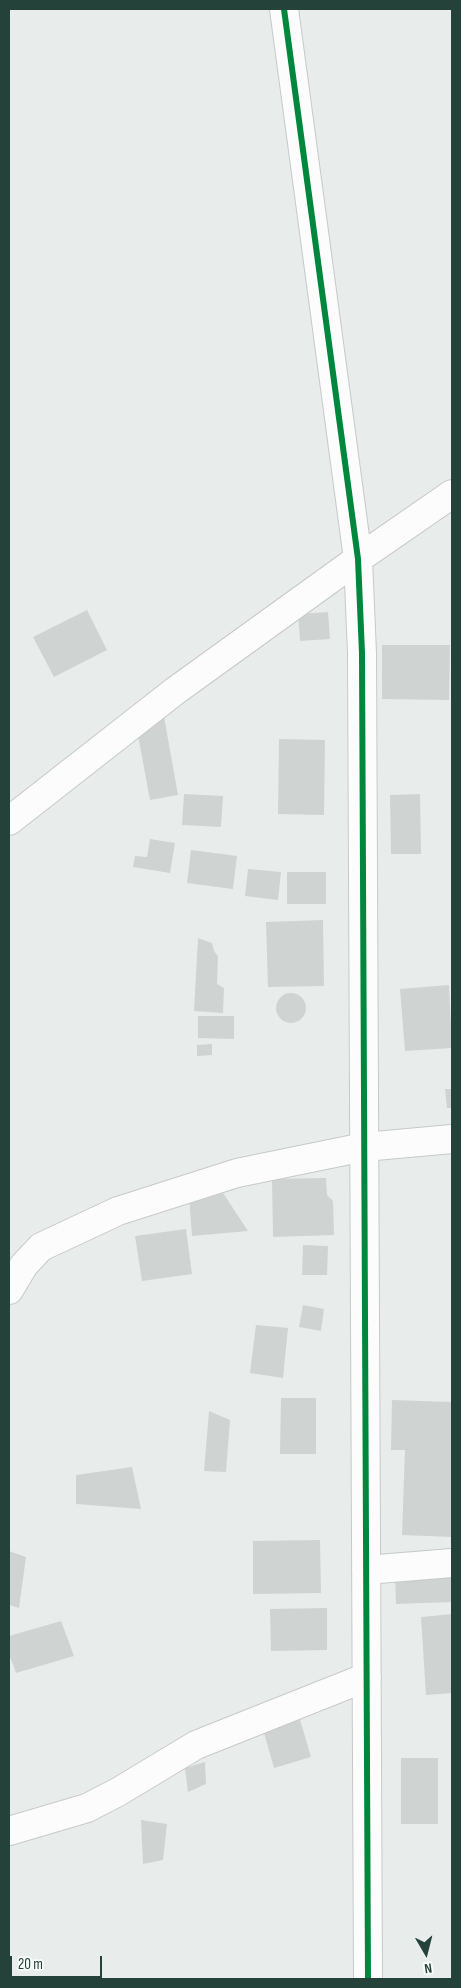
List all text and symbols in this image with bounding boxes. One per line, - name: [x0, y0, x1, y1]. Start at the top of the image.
- north arrow: [401, 1928, 451, 1978]
- scale bar: [12, 1946, 105, 1978]
- text: 20 m: [18, 1955, 43, 1974]
- text: N: [423, 1959, 433, 1977]

